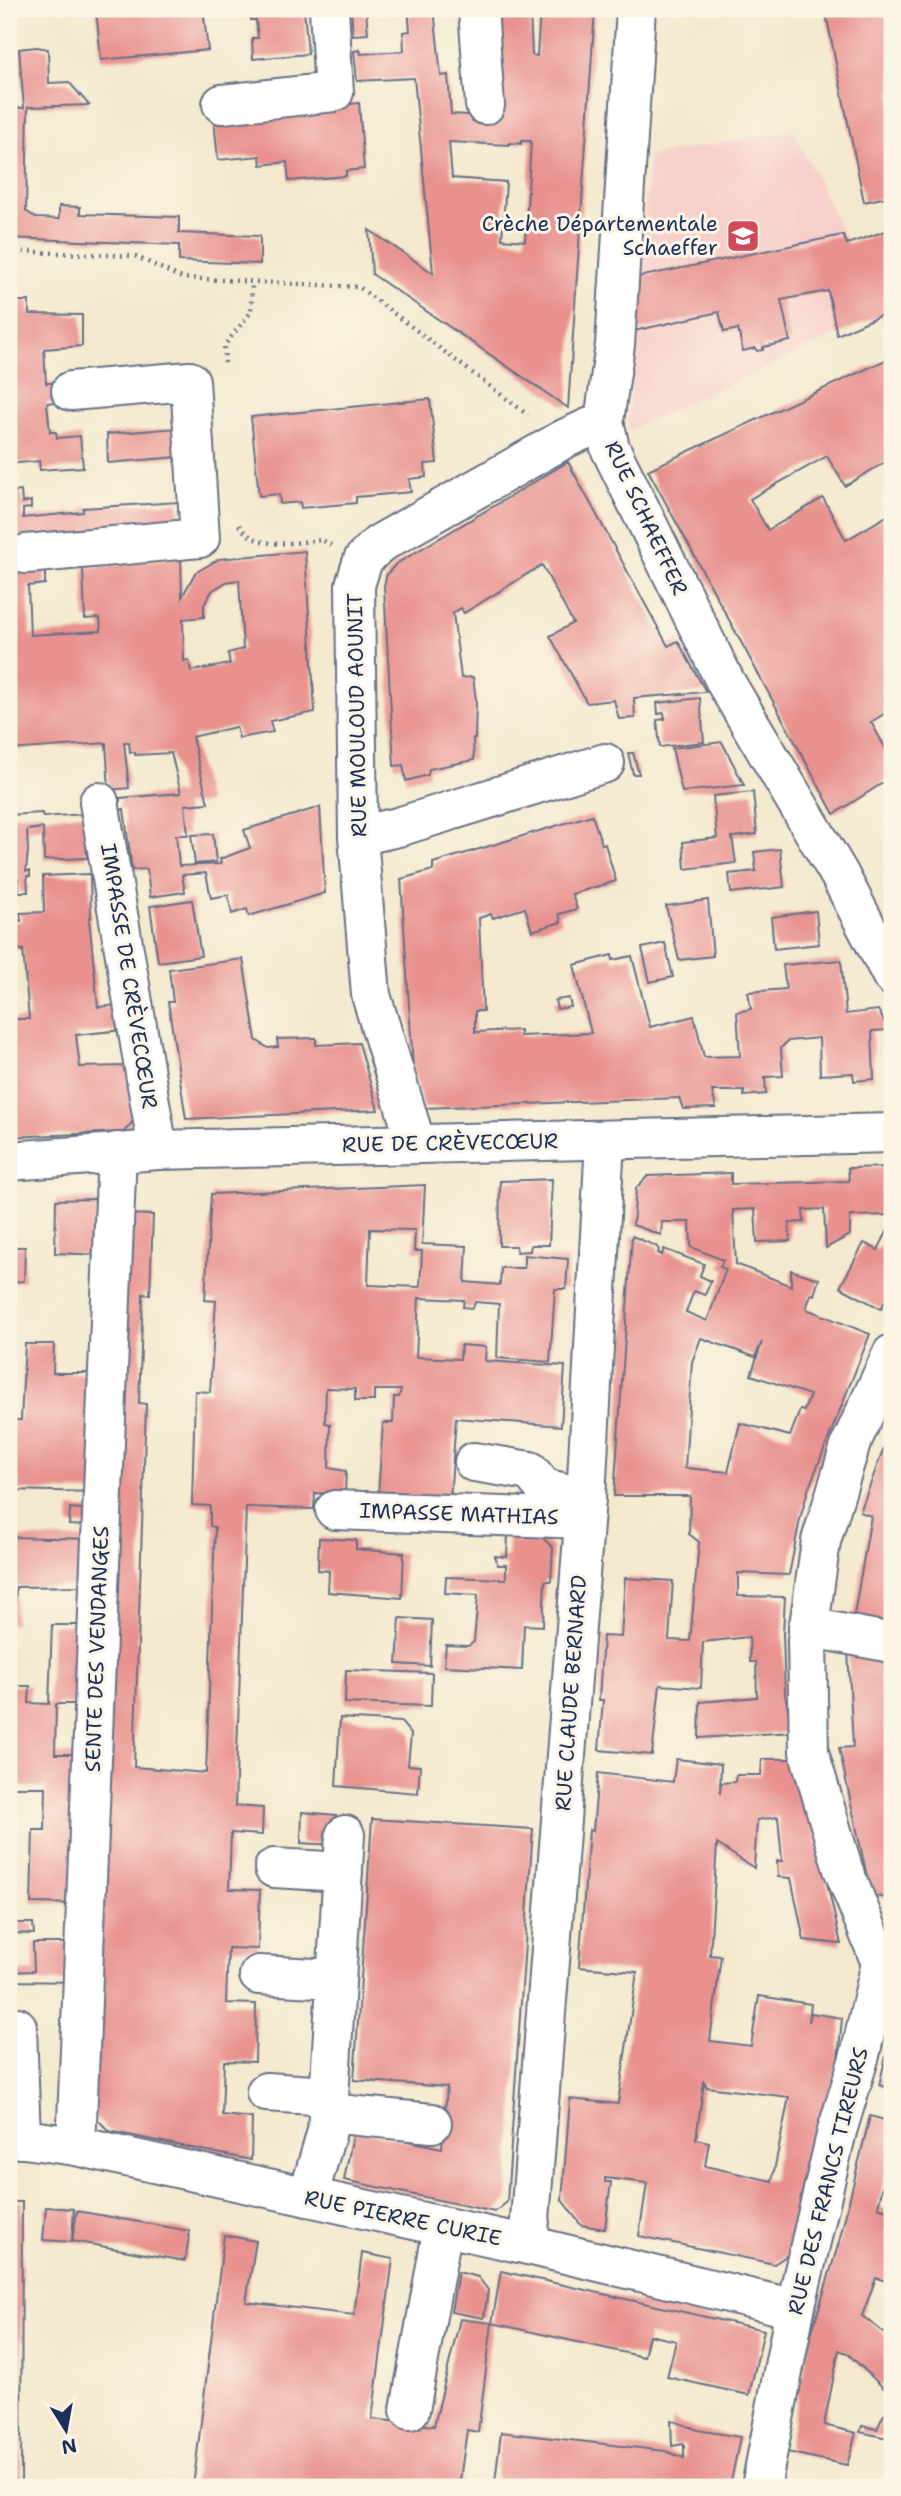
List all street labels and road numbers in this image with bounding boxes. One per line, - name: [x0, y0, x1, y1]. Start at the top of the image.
- street label: RUE SCHAEFFER: [598, 436, 694, 600]
- street label: RUE MOULOUD AOUNIT: [341, 593, 373, 837]
- street label: IMPASSE DE CRÈVECŒUR: [94, 841, 165, 1111]
- street label: RUE DE CRÈVECŒUR: [342, 1126, 558, 1159]
- street label: IMPASSE MATHIAS: [359, 1497, 559, 1531]
- street label: SENTE DES VENDANGES: [79, 1525, 115, 1773]
- street label: RUE CLAUDE BERNARD: [549, 1574, 593, 1812]
- street label: RUE DES FRANCS TIREURS: [781, 2044, 875, 2318]
- street label: RUE PIERRE CURIE: [302, 2183, 504, 2253]

